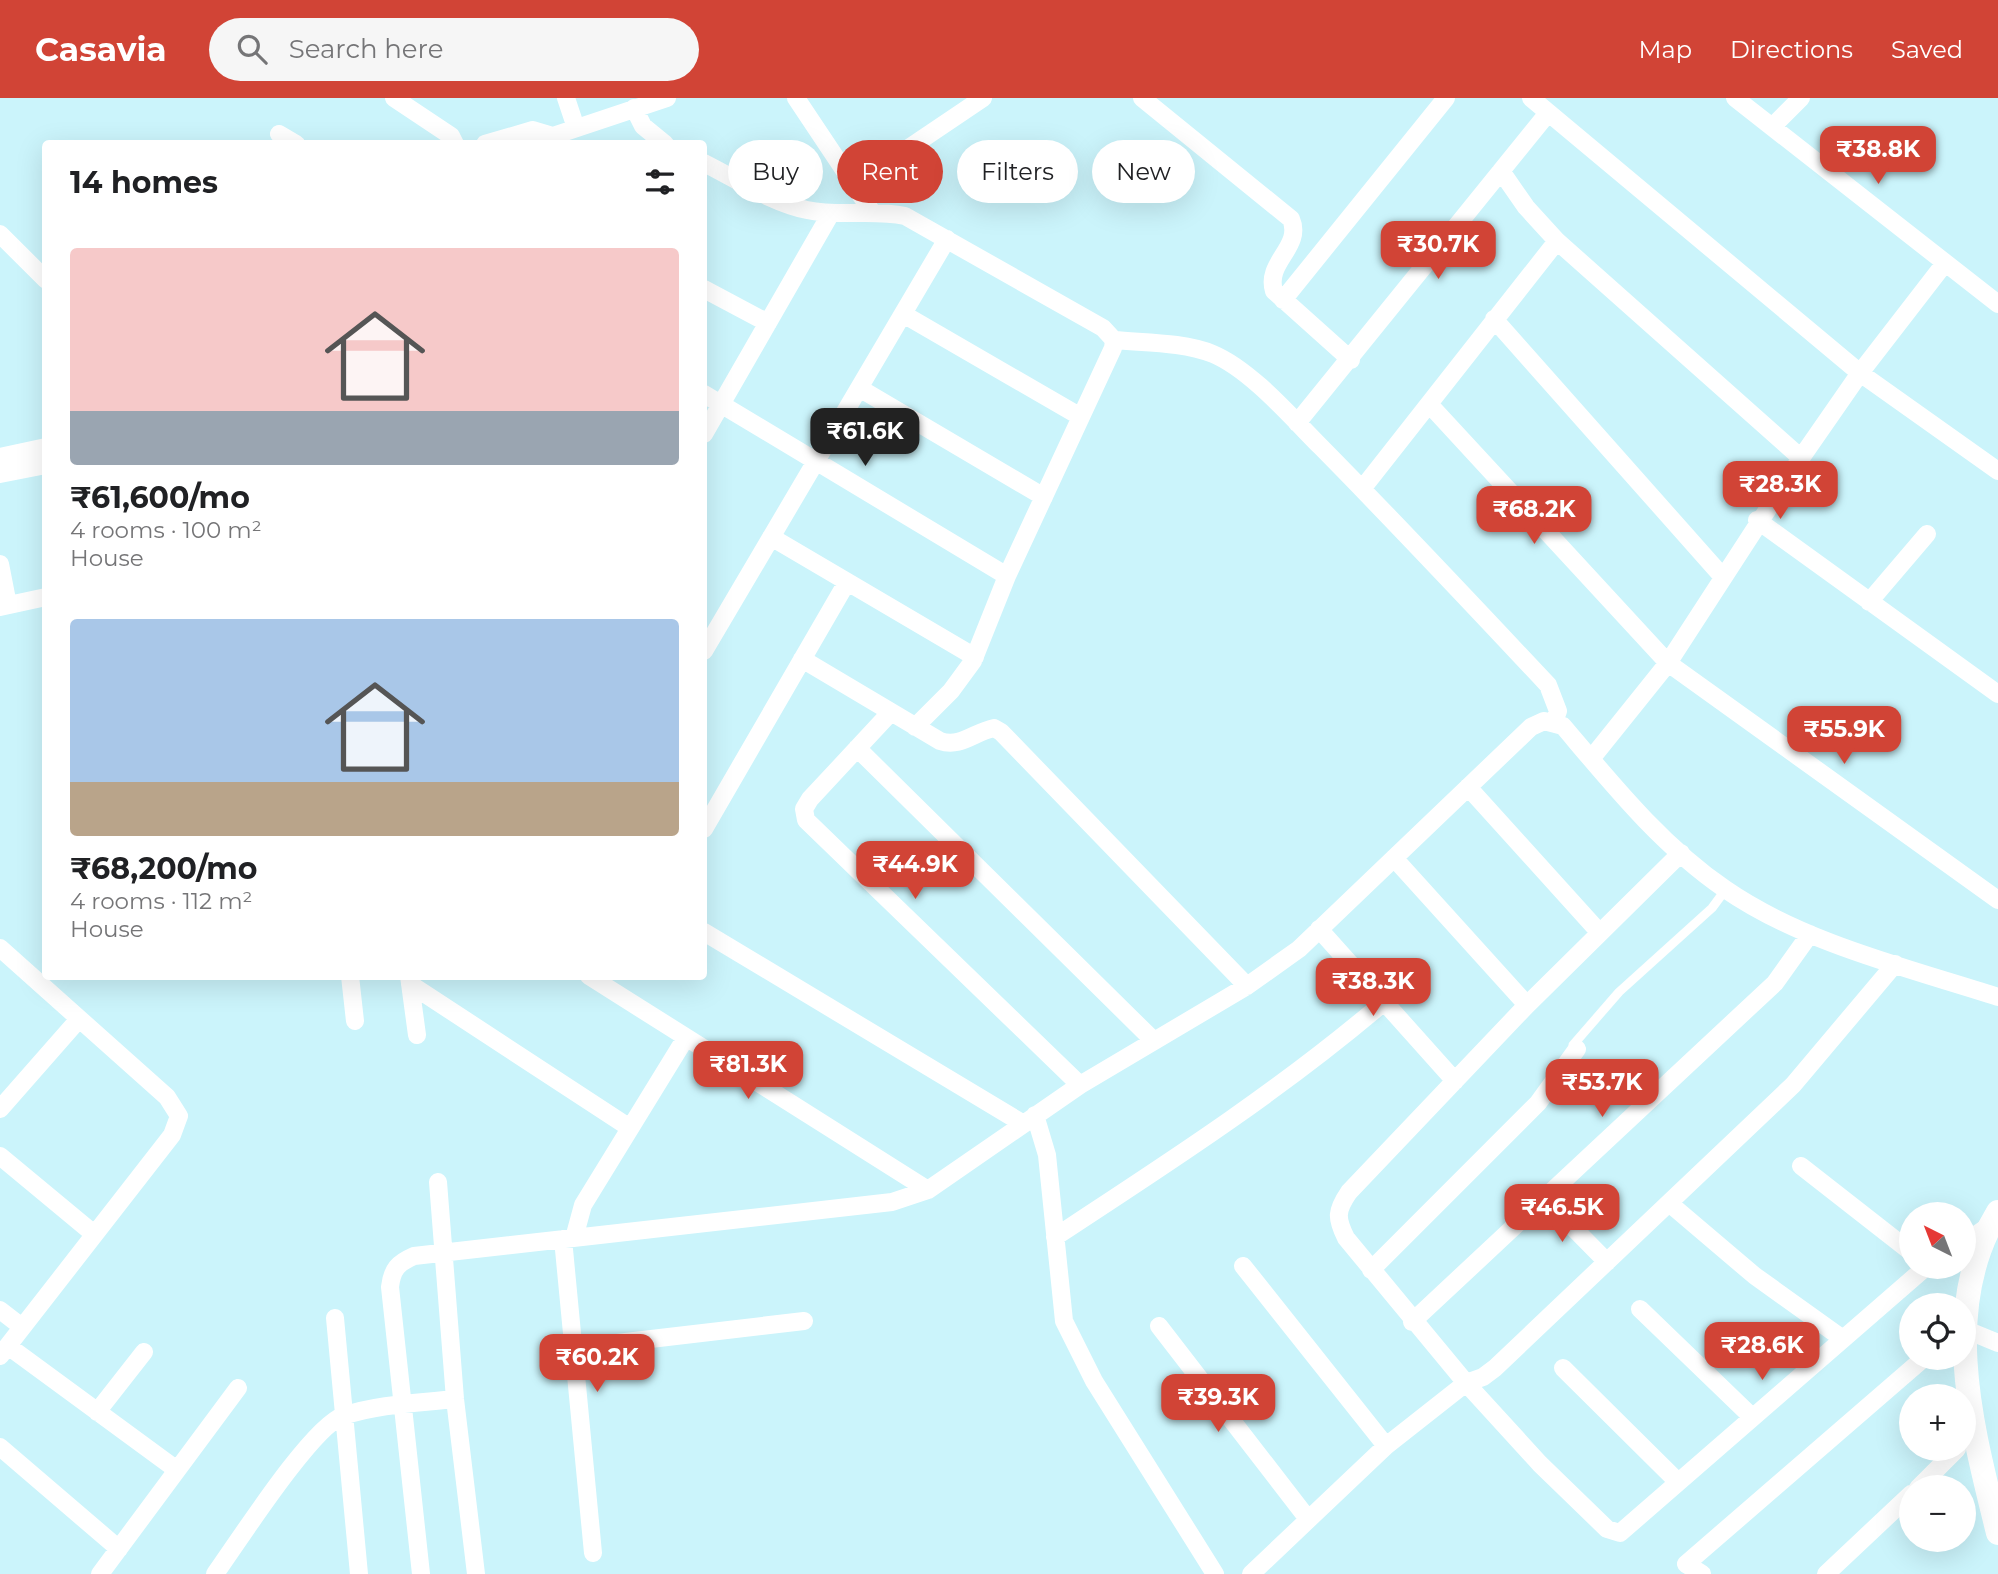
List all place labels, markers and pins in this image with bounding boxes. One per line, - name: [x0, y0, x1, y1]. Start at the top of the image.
- pin: ₹38.8K: [1821, 126, 1935, 186]
- pin: ₹30.7K: [1381, 222, 1495, 281]
- pin: ₹61.6K: [808, 408, 922, 468]
- pin: ₹28.3K: [1723, 462, 1837, 521]
- pin: ₹68.2K: [1477, 486, 1591, 546]
- pin: ₹55.9K: [1787, 706, 1901, 766]
- pin: ₹44.9K: [858, 842, 972, 901]
- pin: ₹38.3K: [1316, 958, 1430, 1018]
- pin: ₹81.3K: [691, 1042, 805, 1101]
- pin: ₹53.7K: [1545, 1060, 1659, 1119]
- pin: ₹46.5K: [1505, 1184, 1619, 1244]
- pin: ₹28.6K: [1705, 1322, 1819, 1382]
- pin: ₹60.2K: [540, 1334, 654, 1394]
- pin: ₹39.3K: [1161, 1374, 1275, 1434]

